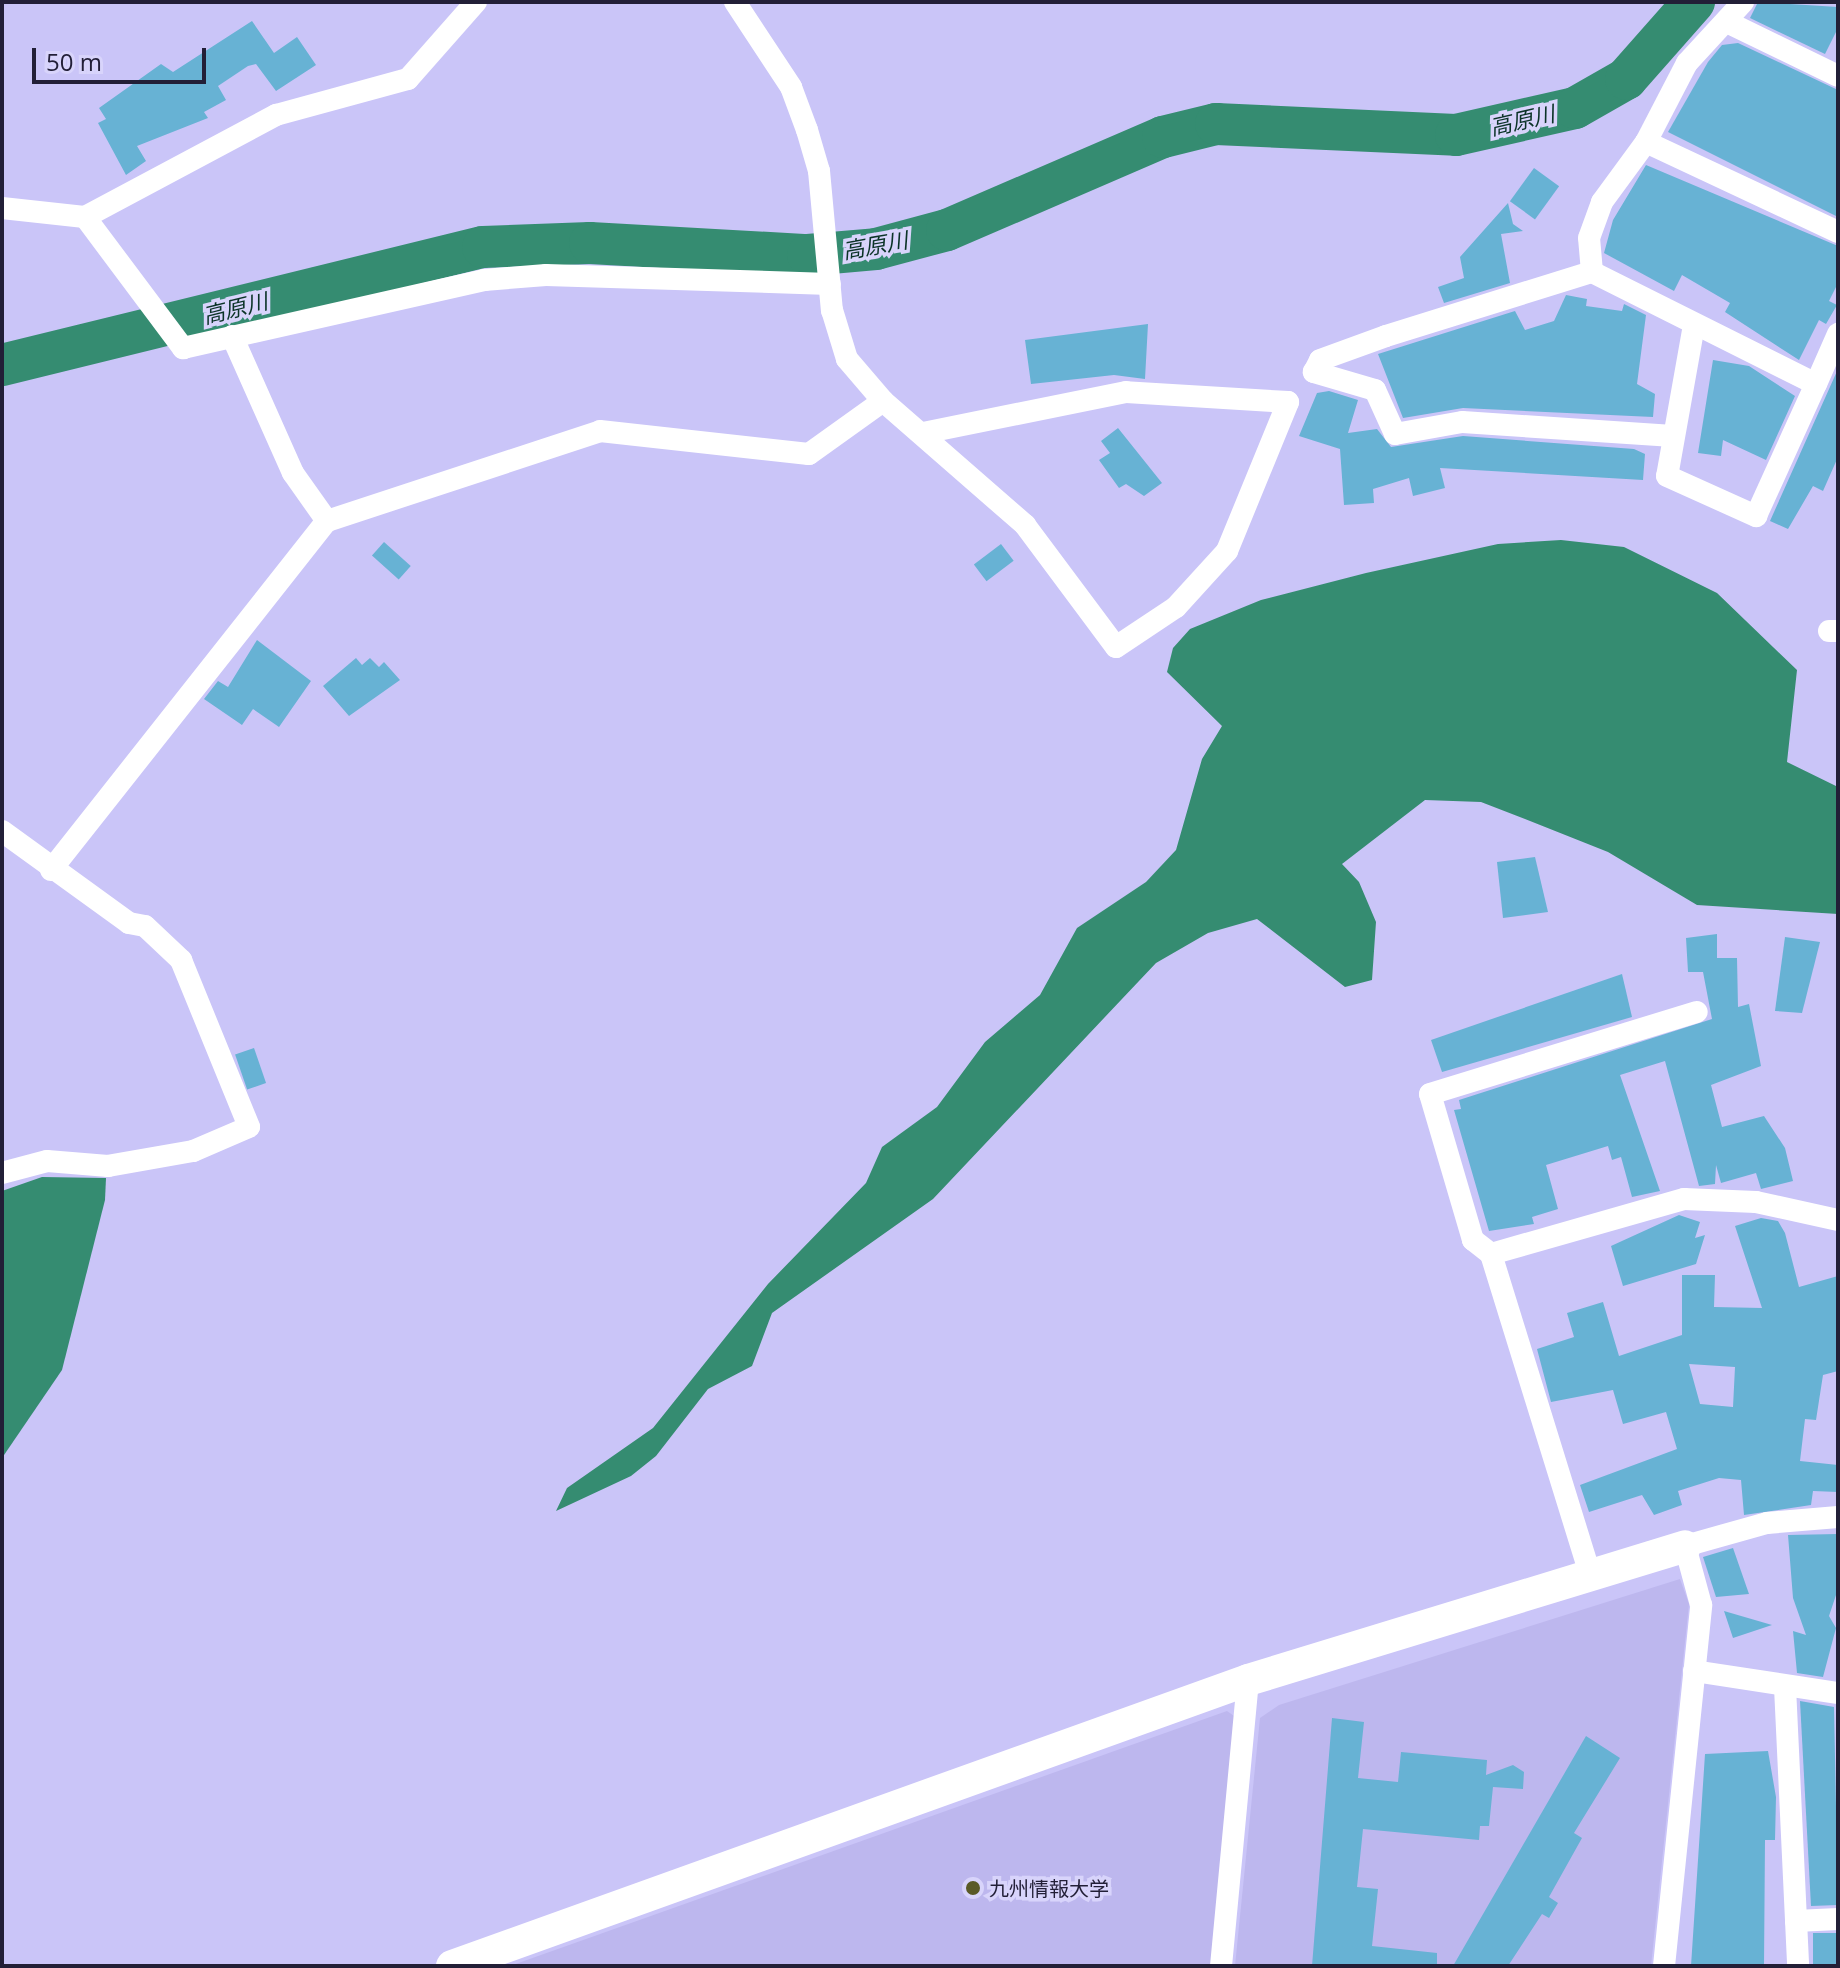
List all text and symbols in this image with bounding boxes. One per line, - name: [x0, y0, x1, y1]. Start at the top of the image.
- scale bar: [36, 32, 210, 82]
- text: 50 m: [46, 45, 102, 78]
- water label: 高原川: [1487, 100, 1557, 140]
- water label: 高原川: [840, 226, 910, 264]
- water label: 高原川: [200, 287, 270, 329]
- place label: 九州情報大学: [989, 1876, 1109, 1900]
- marker: 九州情報大学: [964, 1879, 982, 1897]

